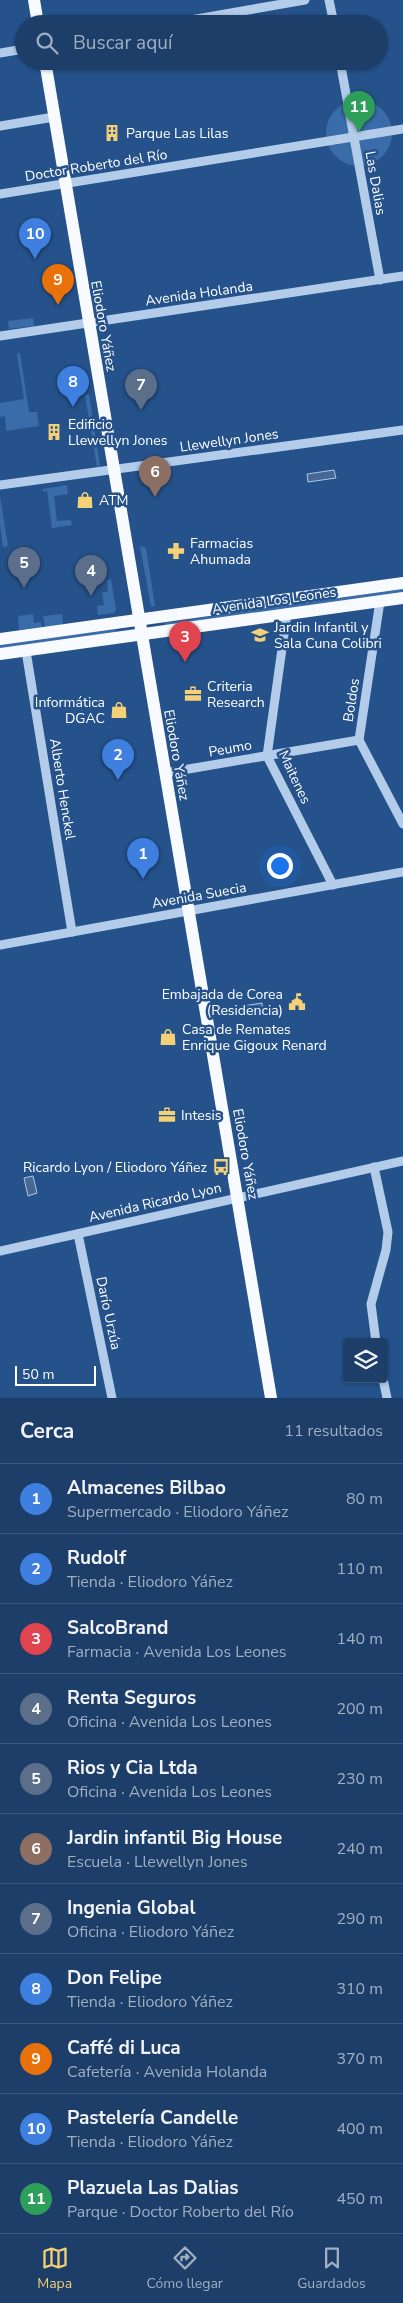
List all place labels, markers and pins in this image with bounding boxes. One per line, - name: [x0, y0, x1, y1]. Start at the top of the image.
- pin: 11: [343, 91, 375, 132]
- building icon: Parque Las Lilas: [102, 123, 122, 143]
- place label: Parque Las Lilas: [126, 124, 229, 143]
- pin: 10: [19, 218, 51, 259]
- pin: 9: [42, 264, 74, 305]
- pin: 8: [57, 366, 89, 407]
- pin: 7: [125, 369, 157, 410]
- place label: Edificio Llewellyn Jones: [68, 415, 168, 450]
- building icon: Edificio Llewellyn Jones: [44, 422, 64, 442]
- pin: 6: [139, 456, 171, 497]
- shop icon: ATM: [75, 490, 95, 510]
- place label: ATM: [99, 491, 129, 510]
- place label: Farmacias Ahumada: [190, 534, 253, 569]
- pharmacy icon: Farmacias Ahumada: [166, 541, 186, 561]
- pin: 5: [8, 547, 40, 588]
- pin: 4: [75, 555, 107, 596]
- place label: Jardin Infantil y Sala Cuna Colibri: [273, 618, 382, 653]
- pin: 3: [169, 621, 201, 662]
- school or university icon: Jardin Infantil y Sala Cuna Colibri: [250, 625, 270, 645]
- place label: Criteria Research: [207, 677, 265, 712]
- office icon: Criteria Research: [183, 684, 203, 704]
- place label: Informática DGAC: [35, 693, 105, 728]
- shop icon: Informática DGAC: [109, 700, 129, 720]
- pin: 2: [102, 739, 134, 780]
- pin: 1: [127, 838, 159, 879]
- place label: Embajada de Corea (Residencia): [162, 985, 283, 1020]
- public building icon: Embajada de Corea (Residencia): [287, 992, 307, 1012]
- place label: Casa de Remates Enrique Gigoux Renard: [182, 1020, 327, 1055]
- shop icon: Casa de Remates Enrique Gigoux Renard: [158, 1027, 178, 1047]
- office icon: Intesis: [157, 1105, 177, 1125]
- place label: Intesis: [181, 1106, 222, 1125]
- bus stop icon: Ricardo Lyon / Eliodoro Yáñez: [211, 1157, 231, 1177]
- place label: Ricardo Lyon / Eliodoro Yáñez: [23, 1158, 208, 1177]

